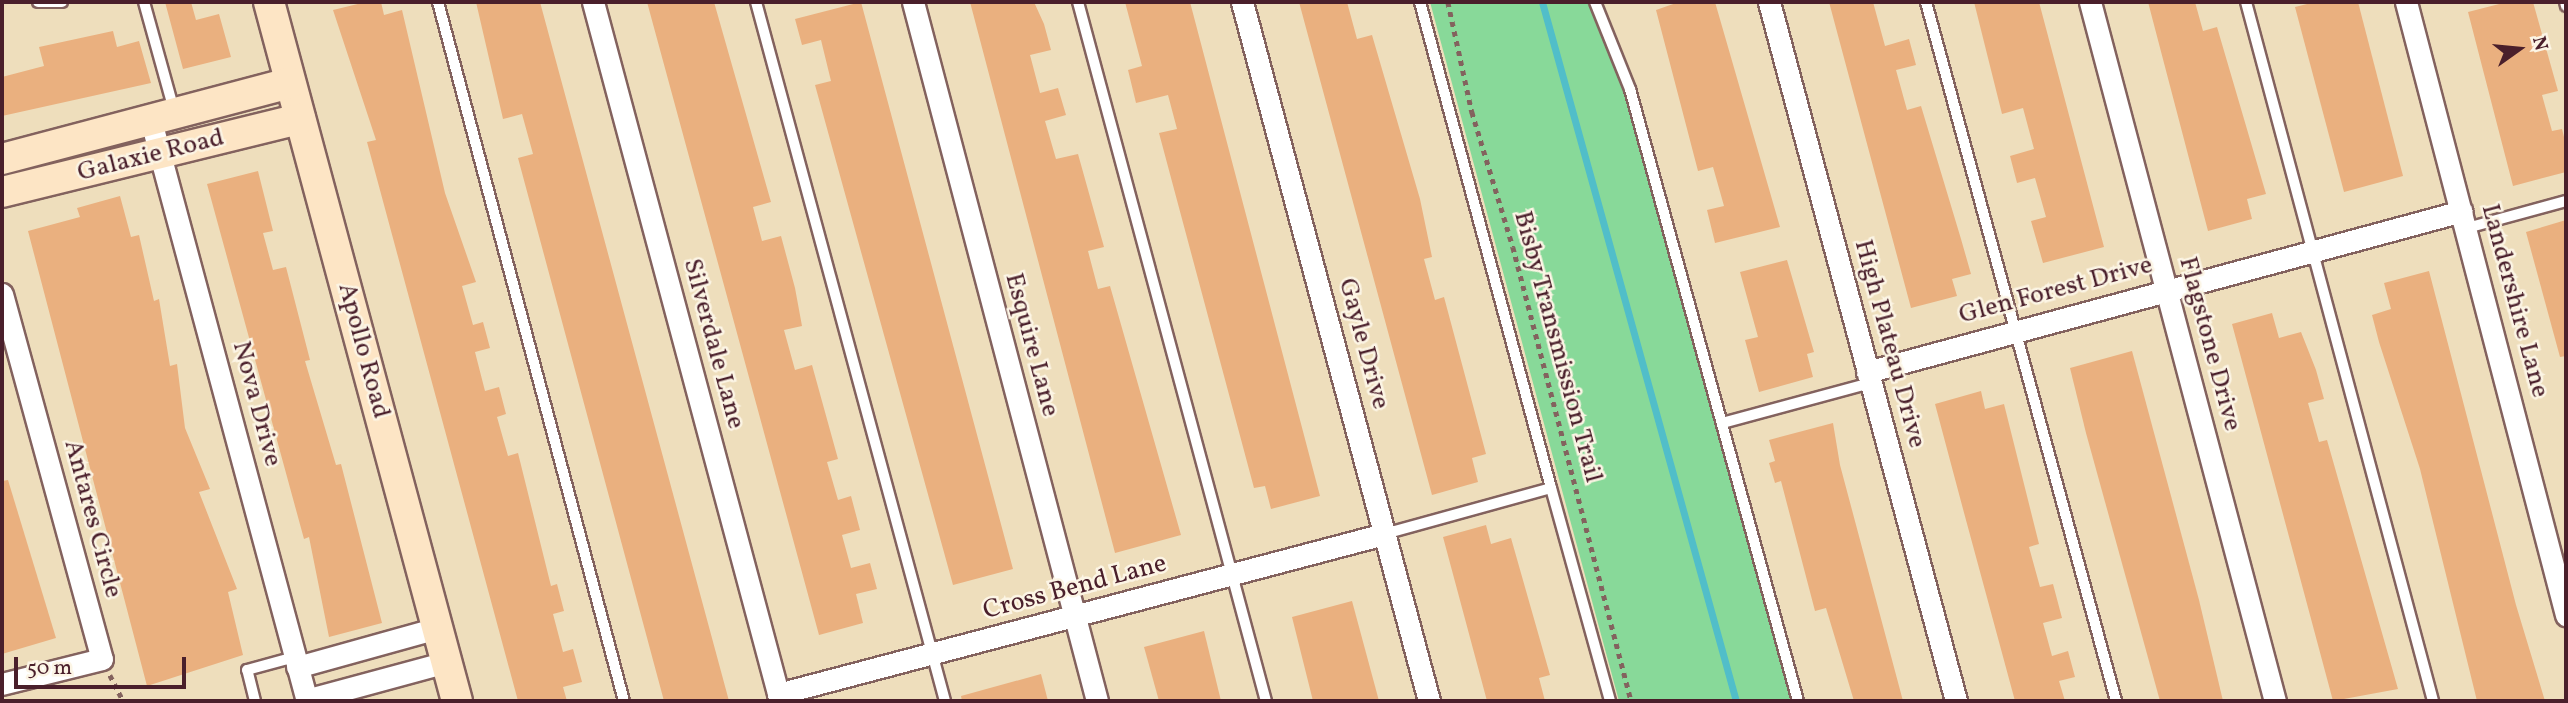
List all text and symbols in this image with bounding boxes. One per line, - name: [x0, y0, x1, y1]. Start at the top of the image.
- north arrow: [2484, 14, 2554, 84]
- text: N: [2525, 34, 2554, 54]
- street label: Galaxie Road: [74, 123, 228, 189]
- street label: Landershire Lane: [2473, 201, 2555, 401]
- street label: Bisby Transmission Trail: [1505, 207, 1609, 487]
- street label: High Plateau Drive: [1846, 236, 1932, 452]
- street label: Glen Forest Drive: [1956, 250, 2156, 332]
- street label: Flagstone Drive: [2171, 254, 2247, 434]
- street label: Silverdale Lane: [675, 255, 751, 433]
- street label: Esquire Lane: [997, 270, 1065, 420]
- street label: Gayle Drive: [1331, 275, 1395, 413]
- street label: Apollo Road: [330, 280, 396, 422]
- street label: Nova Drive: [224, 338, 288, 470]
- street label: Antares Circle: [56, 437, 128, 601]
- street label: Cross Bend Lane: [980, 549, 1170, 627]
- scale bar: [18, 644, 189, 688]
- text: 50 m: [27, 654, 72, 683]

